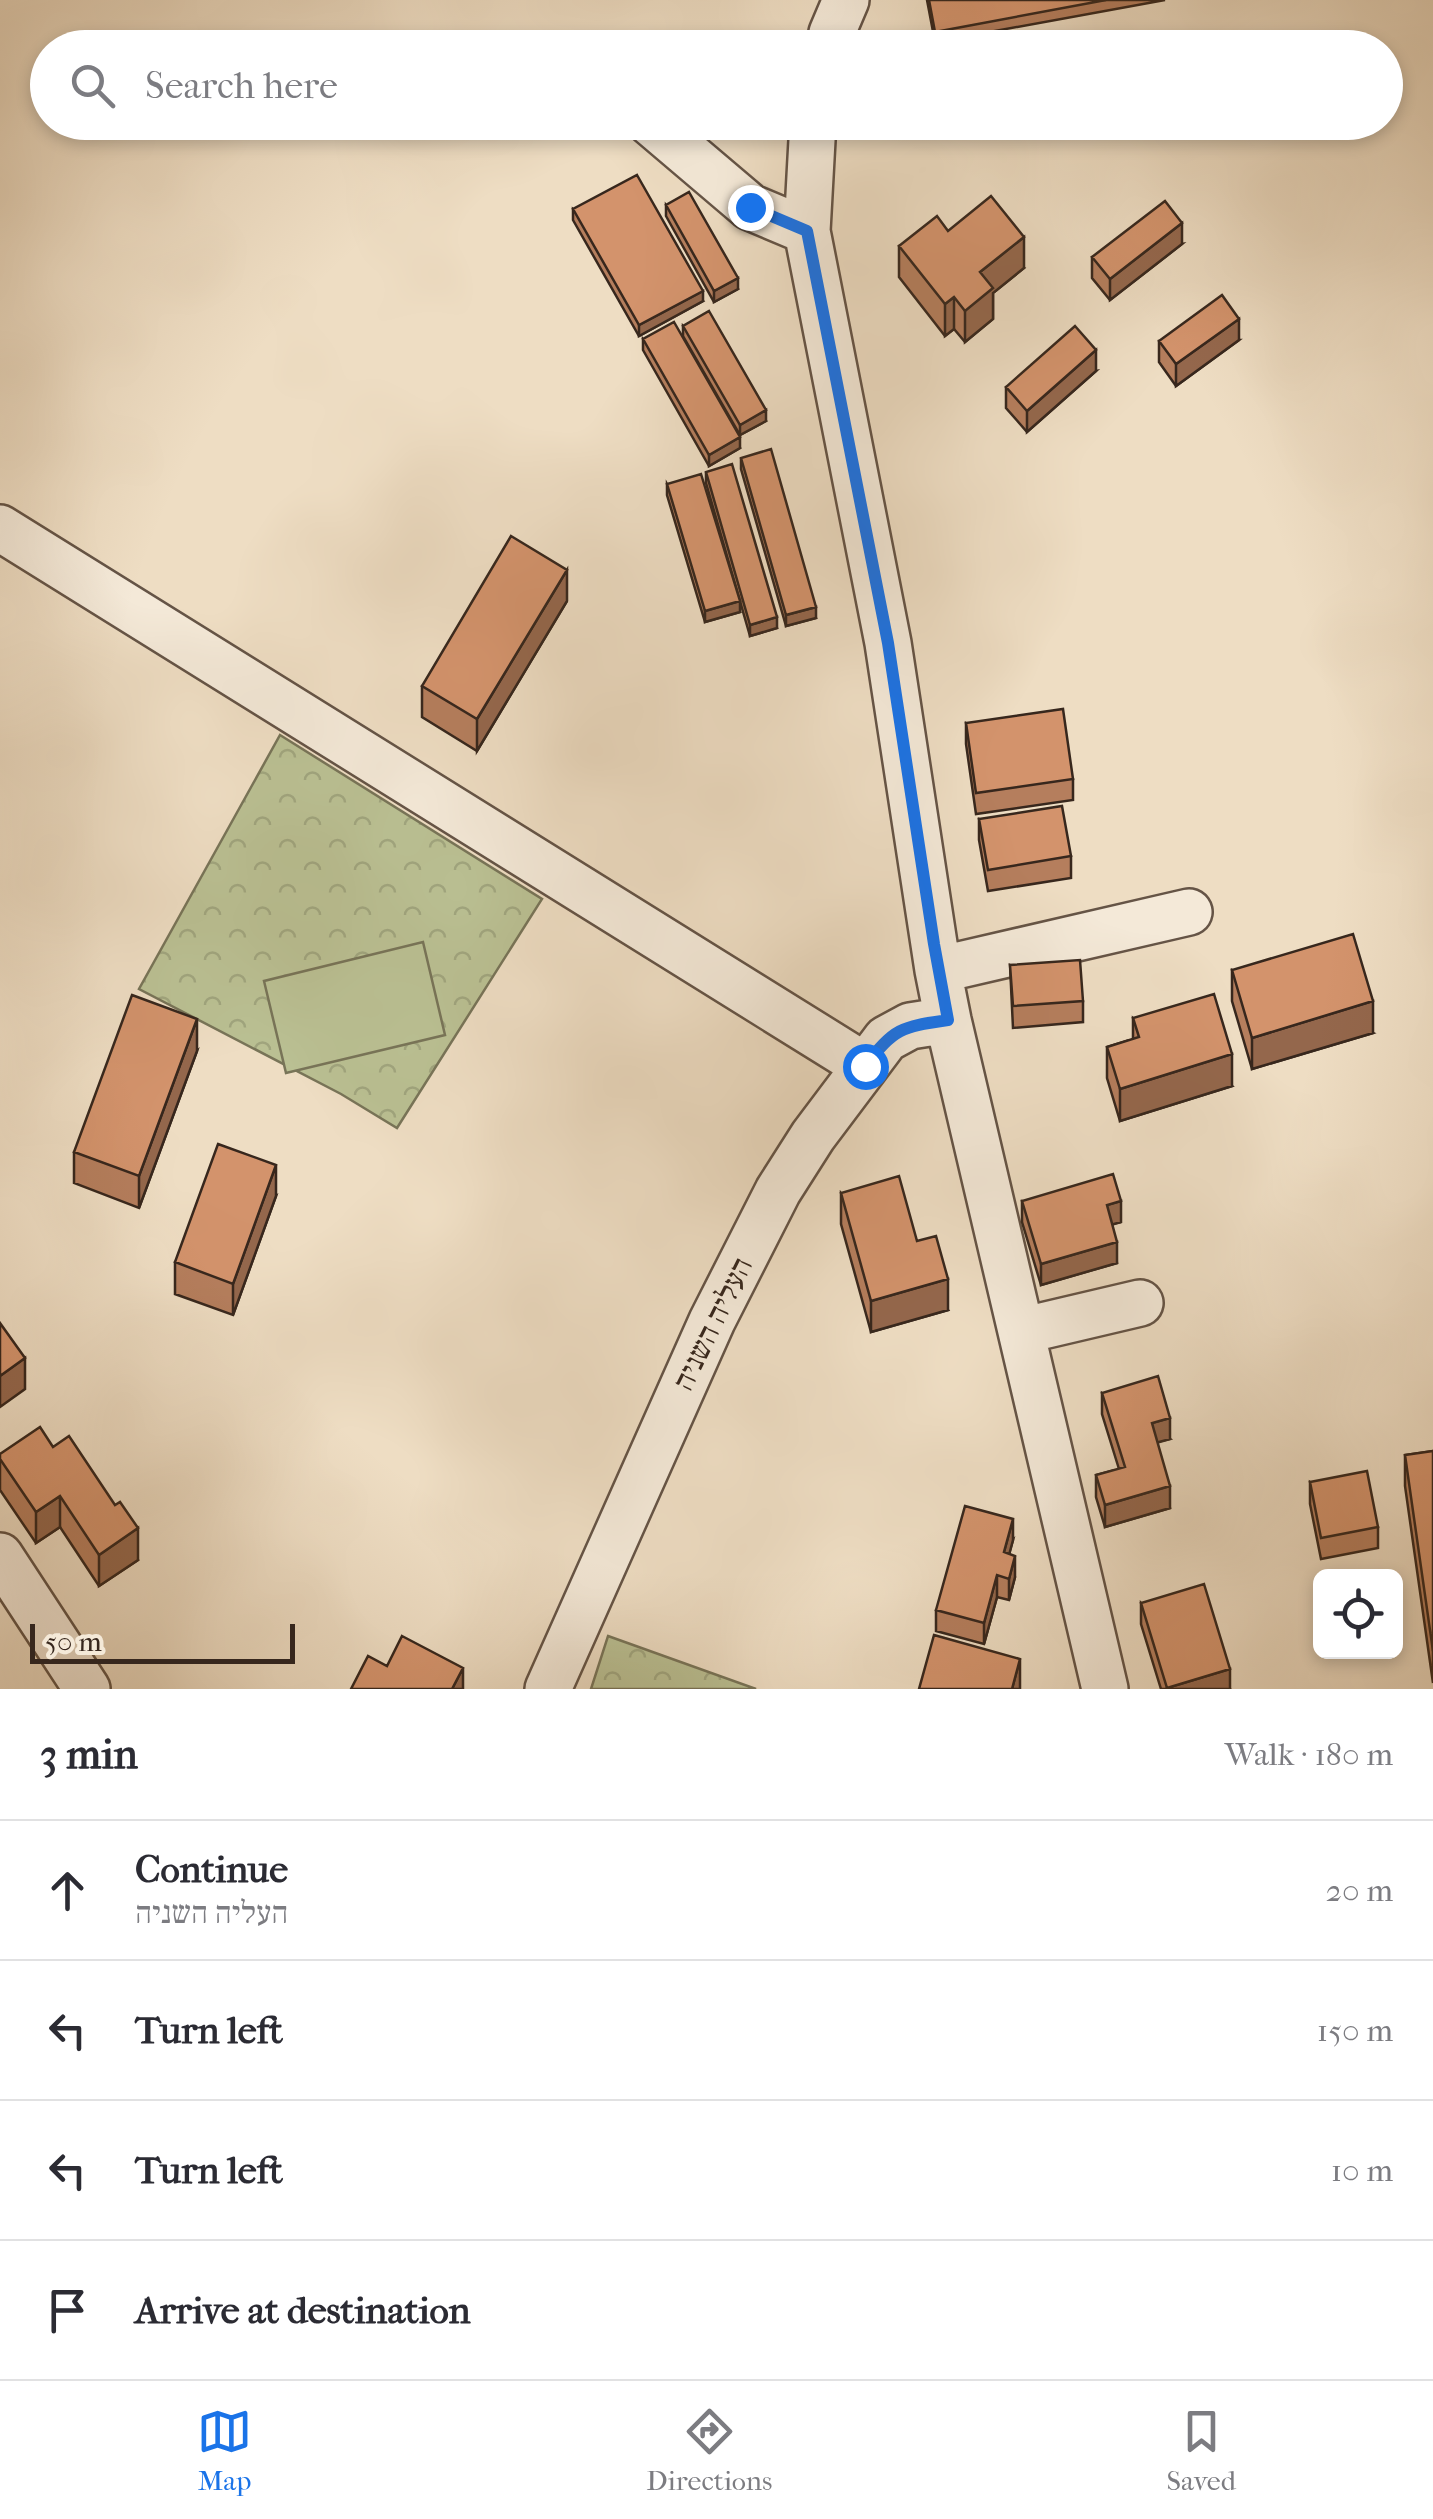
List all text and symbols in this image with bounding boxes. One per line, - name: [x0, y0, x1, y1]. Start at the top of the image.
- search box: [30, 30, 1403, 140]
- icon: search: [65, 58, 120, 113]
- text: Search here: [145, 63, 338, 108]
- route end: [728, 185, 774, 231]
- route start: [843, 1044, 889, 1090]
- street label: העליה השניה: [666, 1252, 760, 1396]
- map controls: [1313, 1569, 1403, 1659]
- button: locate: [1313, 1569, 1403, 1659]
- scale bar: [30, 1619, 295, 1664]
- text: 50 m: [45, 1625, 102, 1658]
- text: 3 min: [40, 1730, 138, 1779]
- text: Walk · 180 m: [1225, 1736, 1393, 1773]
- text: Continue: [135, 1847, 288, 1892]
- icon: ahead: [40, 1863, 95, 1918]
- text: 20 m: [1325, 1872, 1393, 1909]
- text: העליה השניה: [135, 1894, 288, 1931]
- icon: left: [40, 2003, 95, 2058]
- text: Turn left: [135, 2008, 283, 2053]
- text: 150 m: [1317, 2012, 1393, 2049]
- icon: left: [40, 2143, 95, 2198]
- text: Turn left: [135, 2148, 283, 2193]
- text: 10 m: [1331, 2152, 1393, 2189]
- icon: arrive: [40, 2283, 95, 2338]
- text: Arrive at destination: [135, 2288, 471, 2333]
- tab: Map: [197, 2404, 252, 2497]
- tab: Directions: [646, 2404, 772, 2497]
- tab: Saved: [1166, 2404, 1236, 2497]

